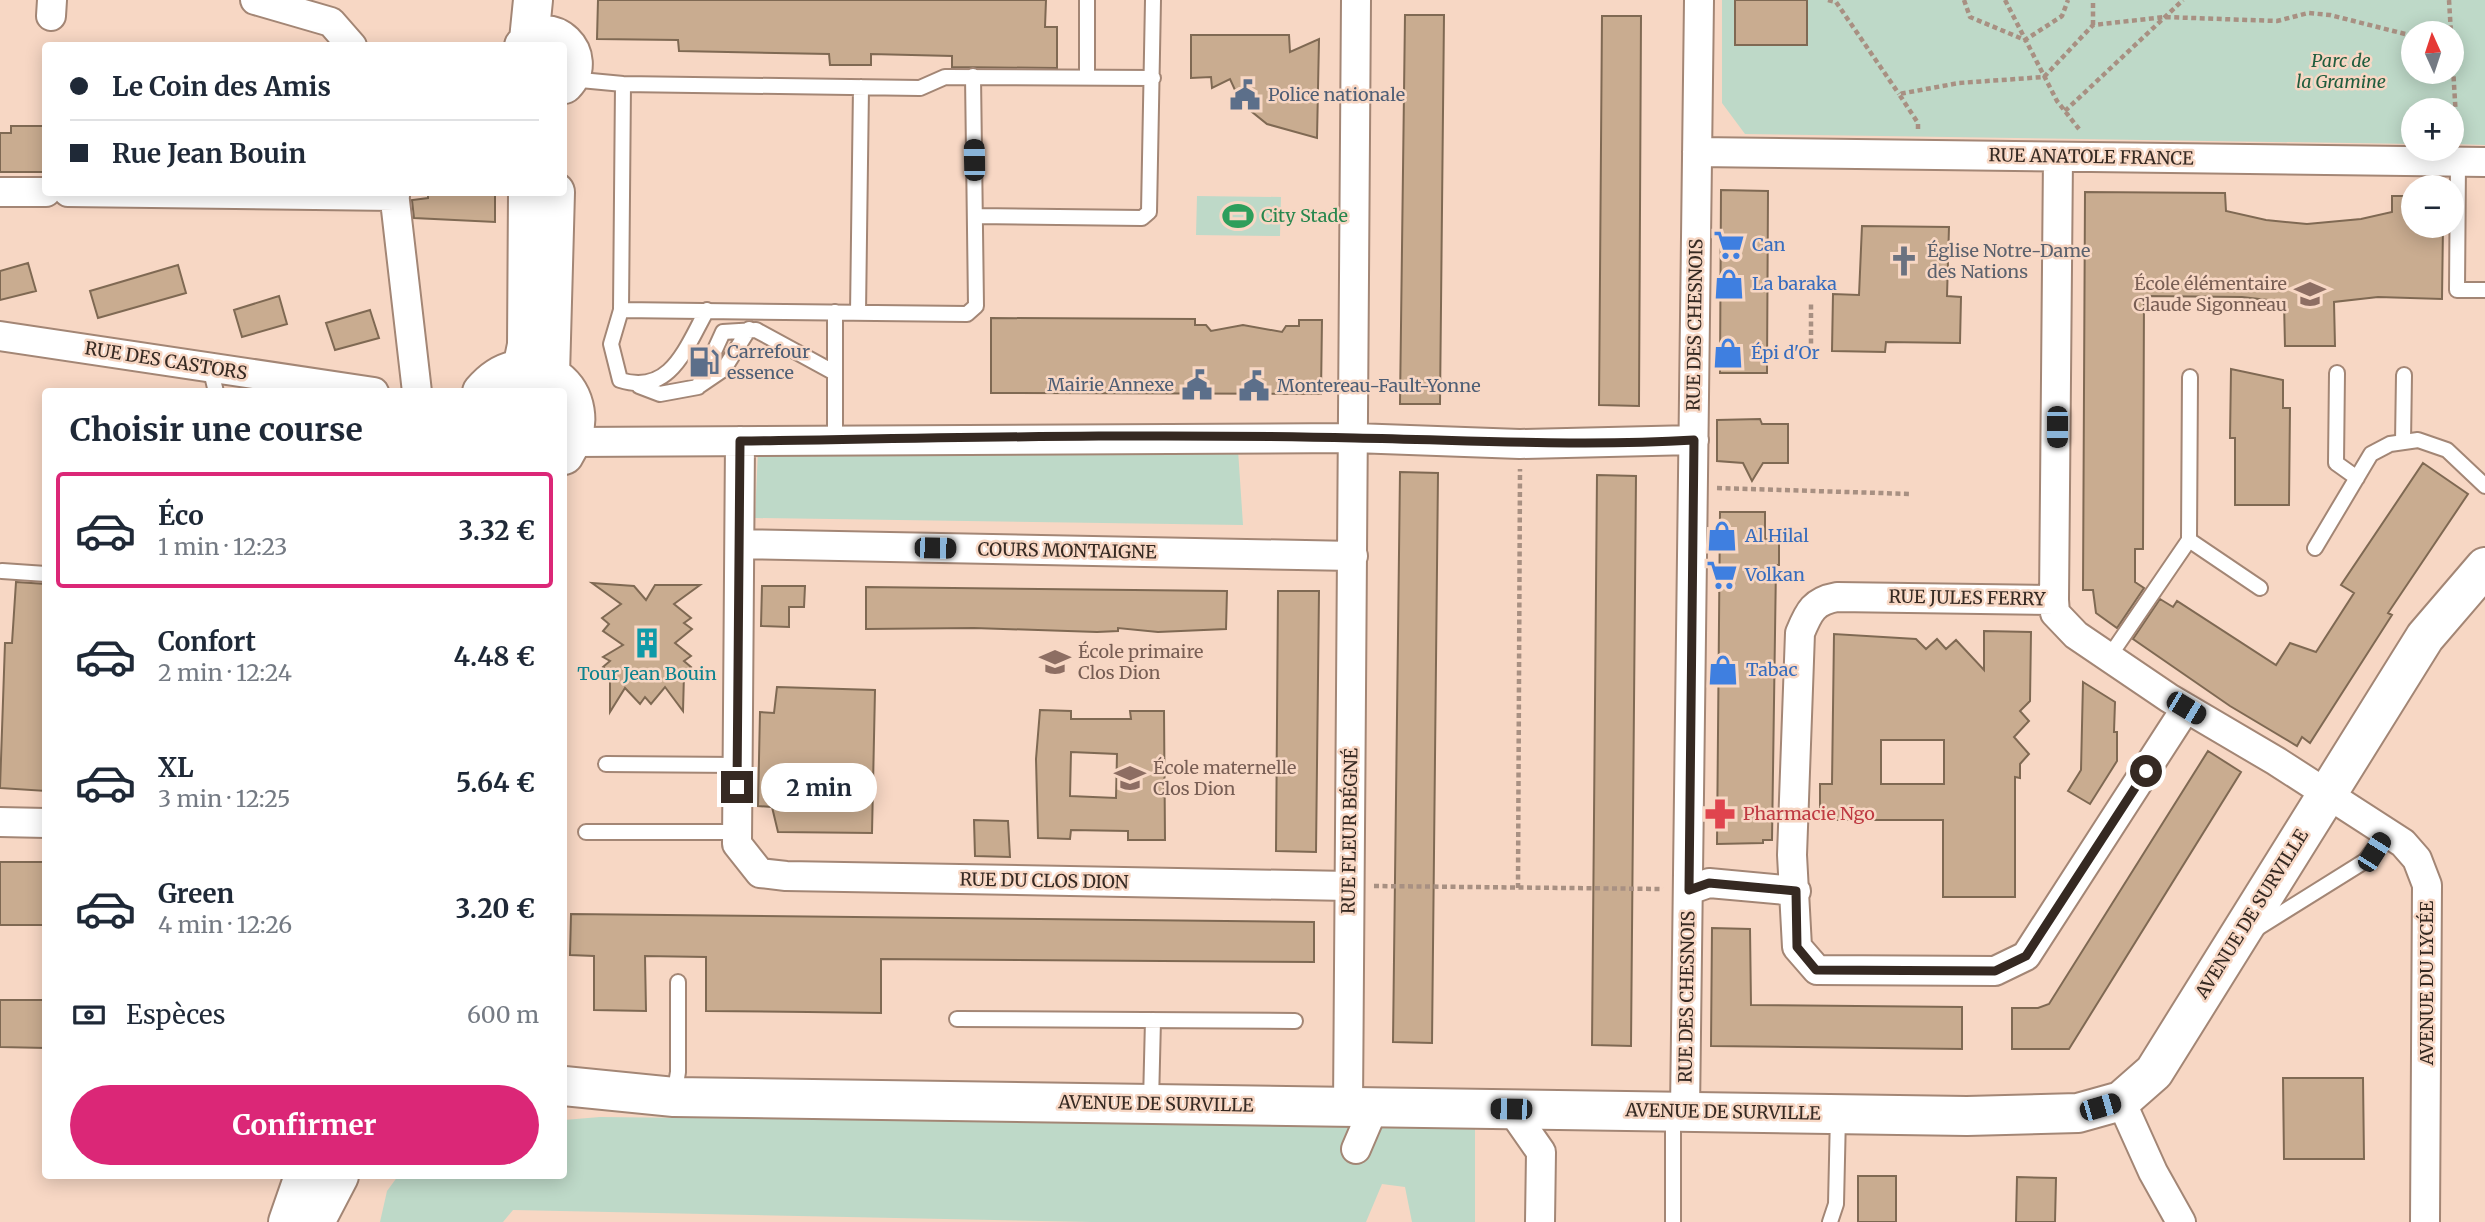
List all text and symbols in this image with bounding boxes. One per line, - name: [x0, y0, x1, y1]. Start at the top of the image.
- north arrow: [2401, 21, 2464, 84]
- map controls: [2401, 21, 2464, 238]
- park label: Parc de la Gramine: [2296, 49, 2386, 93]
- text: Le Coin des Amis: [112, 70, 331, 103]
- public building icon: Police nationale: [1228, 78, 1262, 112]
- place label: Police nationale: [1268, 83, 1405, 106]
- button: +: [2401, 98, 2464, 161]
- text: Rue Jean Bouin: [112, 137, 306, 170]
- car: [964, 139, 985, 181]
- street label: RUE ANATOLE FRANCE: [1988, 143, 2194, 170]
- button: −: [2401, 175, 2464, 238]
- sports icon: City Stade: [1221, 199, 1255, 233]
- place label: City Stade: [1261, 204, 1348, 227]
- supermarket icon: Can: [1712, 228, 1746, 262]
- place label: Can: [1752, 233, 1786, 256]
- street label: RUE DES CHESNOIS: [1681, 238, 1708, 411]
- place label: Église Notre-Dame des Nations: [1927, 239, 2090, 283]
- church icon: Église Notre-Dame des Nations: [1887, 244, 1921, 278]
- shop icon: La baraka: [1712, 267, 1746, 301]
- place label: La baraka: [1752, 272, 1837, 295]
- place label: École élémentaire Claude Sigonneau: [2133, 272, 2287, 316]
- school or university icon: École élémentaire Claude Sigonneau: [2293, 277, 2327, 311]
- street label: RUE DES CASTORS: [83, 336, 249, 385]
- shop icon: Épi d'Or: [1711, 336, 1745, 370]
- place label: Carrefour essence: [727, 340, 810, 384]
- place label: Épi d'Or: [1751, 341, 1820, 364]
- fuel station icon: Carrefour essence: [687, 345, 721, 379]
- public building icon: Mairie Annexe: [1180, 368, 1214, 402]
- public building icon: Montereau-Fault-Yonne: [1237, 369, 1271, 403]
- place label: Mairie Annexe: [1047, 373, 1174, 396]
- place label: Montereau-Fault-Yonne: [1277, 374, 1481, 397]
- car: [2047, 406, 2068, 448]
- text: Choisir une course: [70, 410, 363, 450]
- icon: car: [74, 499, 137, 562]
- text: Éco: [158, 499, 204, 532]
- text: 3.32 €: [458, 514, 535, 547]
- shop icon: Al Hilal: [1705, 519, 1739, 553]
- place label: Al Hilal: [1744, 524, 1809, 547]
- text: 1 min · 12:23: [158, 532, 287, 561]
- car: [914, 537, 957, 559]
- street label: COURS MONTAIGNE: [977, 537, 1157, 564]
- supermarket icon: Volkan: [1705, 558, 1739, 592]
- place label: Volkan: [1744, 563, 1805, 586]
- street label: RUE JULES FERRY: [1888, 585, 2046, 610]
- icon: car: [74, 625, 137, 688]
- text: Confort: [158, 625, 256, 658]
- building icon: Tour Jean Bouin: [630, 626, 664, 660]
- text: 4.48 €: [454, 640, 535, 673]
- place label: École primaire Clos Dion: [1078, 640, 1203, 684]
- school or university icon: École primaire Clos Dion: [1038, 645, 1072, 679]
- shop icon: Tabac: [1706, 653, 1740, 687]
- text: 2 min · 12:24: [158, 658, 292, 687]
- place label: Tabac: [1746, 658, 1798, 681]
- place label: Tour Jean Bouin: [577, 662, 717, 685]
- car: [2163, 688, 2210, 728]
- street label: RUE FLEUR BÉGNÉ: [1337, 747, 1362, 914]
- icon: car: [74, 751, 137, 814]
- text: XL: [158, 751, 194, 784]
- route start: [2130, 755, 2162, 787]
- place label: École maternelle Clos Dion: [1153, 756, 1297, 800]
- school or university icon: École maternelle Clos Dion: [1113, 761, 1147, 795]
- callout: 2 min: [762, 762, 877, 812]
- text: 5.64 €: [456, 766, 535, 799]
- route end: [721, 771, 753, 803]
- text: 2 min: [786, 773, 852, 802]
- text: 3 min · 12:25: [158, 784, 290, 813]
- pharmacy icon: Pharmacie Ngo: [1703, 797, 1737, 831]
- place label: Pharmacie Ngo: [1743, 802, 1875, 825]
- street label: AVENUE DE SURVILLE: [2190, 824, 2313, 1003]
- car: [2354, 829, 2395, 875]
- street label: RUE DU CLOS DION: [959, 868, 1129, 893]
- icon: car: [74, 877, 137, 940]
- text: Green: [158, 877, 234, 910]
- text: 3.20 €: [455, 892, 535, 925]
- street label: AVENUE DU LYCÉE: [2415, 900, 2438, 1066]
- text: 4 min · 12:26: [158, 910, 292, 939]
- street label: RUE DES CHESNOIS: [1673, 910, 1700, 1083]
- icon: cash: [70, 996, 108, 1034]
- text: Espèces: [126, 998, 226, 1031]
- text: 600 m: [467, 1000, 539, 1029]
- button: Confirmer: [70, 1085, 539, 1165]
- street label: AVENUE DE SURVILLE: [1057, 1090, 1254, 1117]
- car: [2077, 1091, 2124, 1123]
- car: [1490, 1098, 1533, 1120]
- street label: AVENUE DE SURVILLE: [1624, 1098, 1821, 1125]

